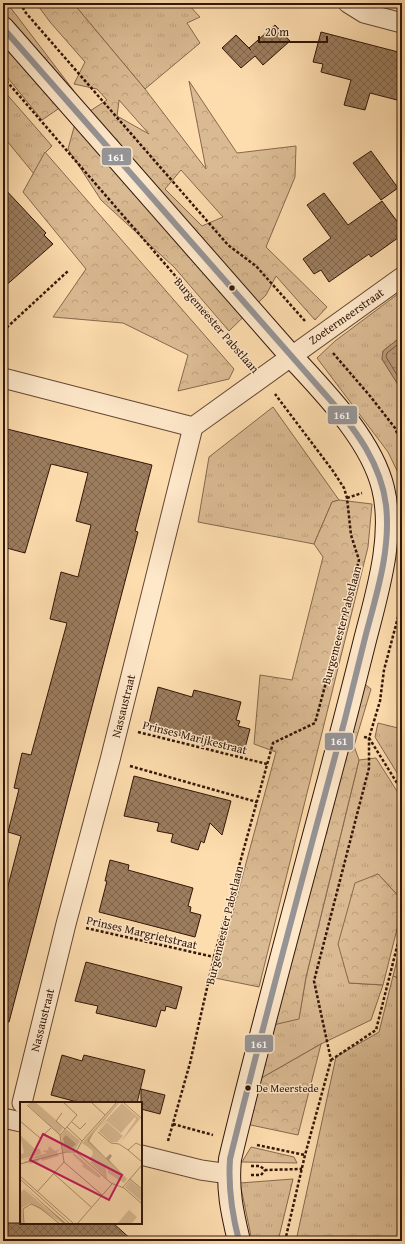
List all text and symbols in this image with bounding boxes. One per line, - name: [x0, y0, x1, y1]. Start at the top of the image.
- scale bar: [259, 18, 327, 44]
- text: 20 m: [265, 23, 289, 40]
- line badge: 161: [101, 147, 132, 166]
- text: 161: [107, 149, 125, 165]
- street label: Burgemeester Pabstlaan: [171, 273, 264, 377]
- unlabelled marker: [227, 283, 237, 293]
- street label: Zoetermeerstraat: [305, 283, 388, 348]
- line badge: 161: [327, 405, 358, 425]
- text: 161: [333, 407, 351, 423]
- street label: Burgemeester Pabstlaan: [317, 564, 365, 686]
- street label: Nassaustraat: [107, 672, 139, 739]
- street label: Prinses Marijkestraat: [141, 716, 250, 758]
- line badge: 161: [324, 732, 354, 751]
- text: 161: [330, 733, 348, 749]
- street label: Burgemeester Pabstlaan: [201, 864, 247, 986]
- street label: Prinses Margrietstraat: [85, 911, 200, 953]
- street label: Nassaustraat: [26, 986, 58, 1053]
- line badge: 161: [244, 1034, 274, 1053]
- text: 161: [250, 1036, 268, 1052]
- place label: De Meerstede: [256, 1080, 319, 1096]
- marker: De Meerstede: [243, 1083, 253, 1093]
- inset map: [20, 1102, 142, 1224]

